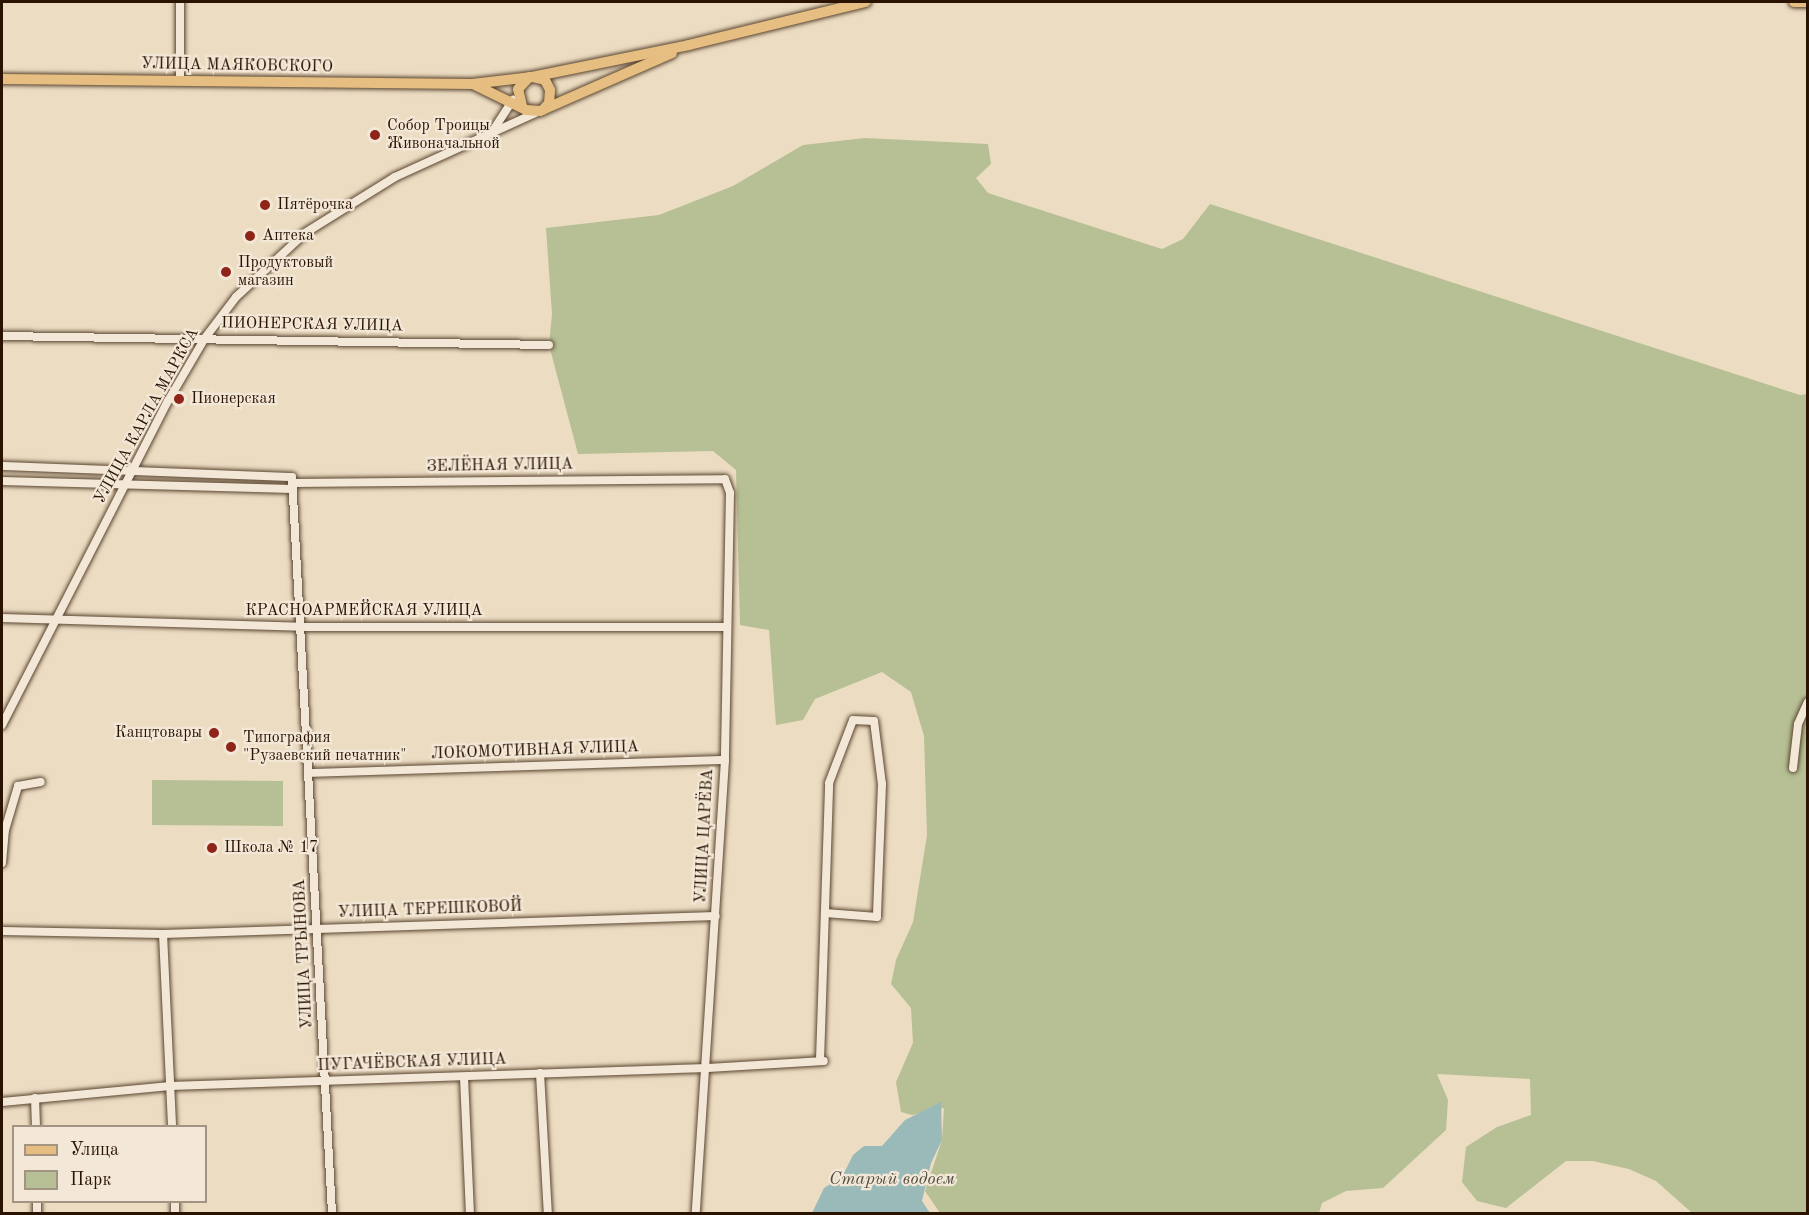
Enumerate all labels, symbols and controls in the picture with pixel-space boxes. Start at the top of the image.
street label: УЛИЦА МАЯКОВСКОГО [141,55,333,77]
place label: Собор Троицы Живоначальной [387,116,500,154]
marker: Собор Троицы Живоначальной [368,128,382,142]
place label: Пятёрочка [277,195,353,215]
marker: Пятёрочка [258,198,272,212]
place label: Аптека [262,226,314,246]
marker: Аптека [243,229,257,243]
place label: Продуктовый магазин [238,253,333,291]
marker: Продуктовый магазин [219,265,233,279]
street label: ПИОНЕРСКАЯ УЛИЦА [221,314,403,336]
street label: УЛИЦА КАРЛА МАРКСА [91,325,203,507]
place label: Пионерская [191,389,276,409]
marker: Пионерская [172,392,186,406]
street label: ЗЕЛЁНАЯ УЛИЦА [427,455,573,477]
street label: КРАСНОАРМЕЙСКАЯ УЛИЦА [245,601,483,621]
place label: Канцтовары [115,723,202,743]
marker: Канцтовары [207,726,221,740]
place label: Типография "Рузаевский печатник" [243,728,407,766]
street label: ЛОКОМОТИВНАЯ УЛИЦА [431,738,639,764]
marker: Типография "Рузаевский печатник" [224,740,238,754]
street label: УЛИЦА ЦАРЁВА [692,768,718,904]
place label: Школа № 17 [224,838,318,858]
marker: Школа № 17 [205,841,219,855]
street label: УЛИЦА ТРЫНОВА [290,879,318,1029]
street label: УЛИЦА ТЕРЕШКОВОЙ [337,897,523,923]
street label: ПУГАЧЁВСКАЯ УЛИЦА [317,1050,507,1076]
legend [12,1125,207,1203]
text: Улица [70,1141,119,1159]
water label: Старый водоем [829,1168,955,1190]
text: Парк [70,1171,111,1189]

